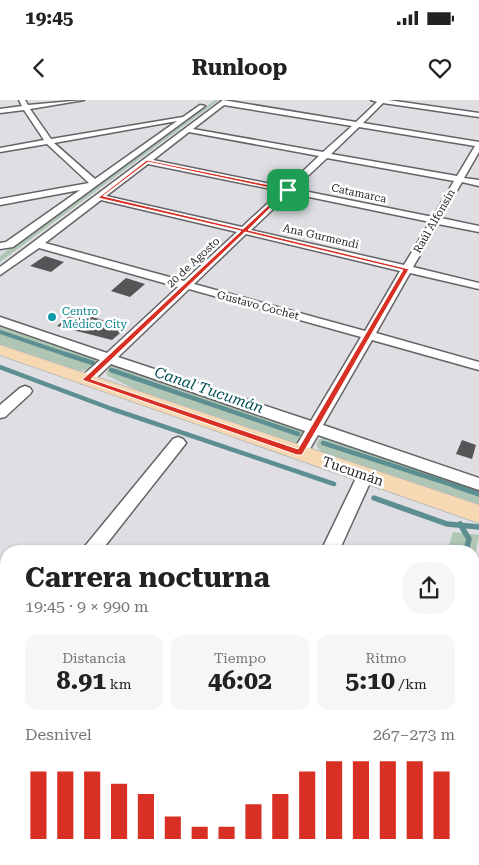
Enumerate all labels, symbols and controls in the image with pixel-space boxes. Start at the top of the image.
text: 19:45 [25,6,74,29]
icon: back [25,54,53,82]
icon: heart [426,54,454,82]
text: Runloop [192,55,287,80]
pin [267,169,309,211]
icon: arrive [274,176,302,204]
street label: Catamarca [330,181,388,206]
street label: Raúl Alfonsín [411,187,458,256]
street label: Ana Gurmendi [282,221,361,252]
street label: 20 de Agosto [164,234,223,290]
street label: Gustavo Cochet [215,288,300,323]
place label: Centro Médico City [62,305,127,331]
marker: Centro Médico City [46,311,58,323]
water label: Canal Tucumán [152,363,266,417]
street label: Tucumán [320,453,386,489]
text: Carrera nocturna [25,561,270,594]
button: share [403,562,455,614]
text: 19:45 · 9 × 990 m [25,597,149,616]
text: Distancia [62,650,126,666]
text: Tiempo [214,650,266,666]
text: Ritmo [366,650,406,666]
text: 8.91 [56,666,106,695]
text: 46:02 [208,666,272,695]
text: 5:10 [345,666,395,695]
text: km [106,676,132,692]
text: /km [395,676,427,692]
text: Desnivel [25,725,92,744]
text: 267–273 m [373,725,455,744]

